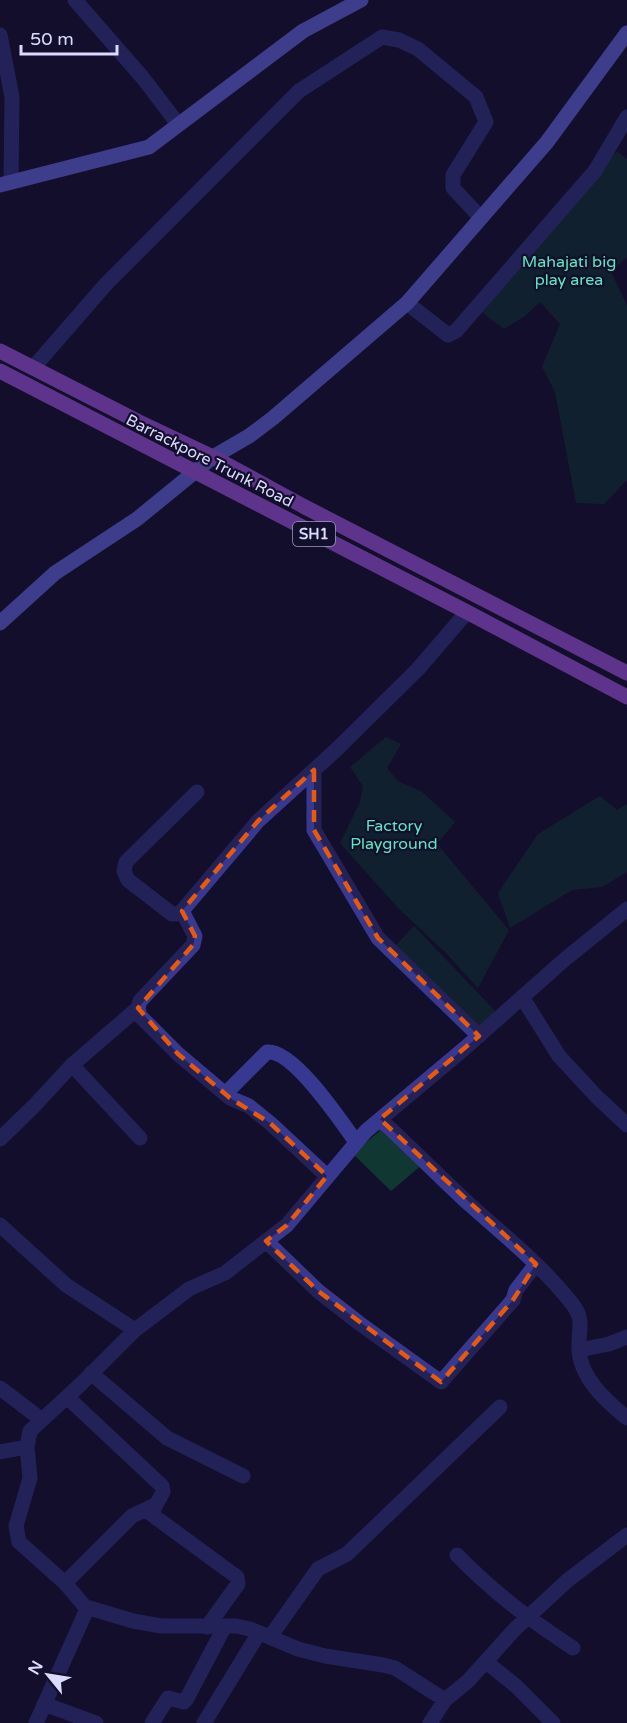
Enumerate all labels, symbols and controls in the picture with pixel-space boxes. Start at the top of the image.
scale bar [21,18,117,56]
text: 50 m [30,28,74,50]
park label: Mahajati big play area [522,252,616,290]
street label: Barrackpore Trunk Road [123,410,297,512]
road number: SH1 [293,522,335,546]
park label: Factory Playground [350,816,438,854]
north arrow [18,1645,78,1705]
text: N [24,1657,48,1679]

